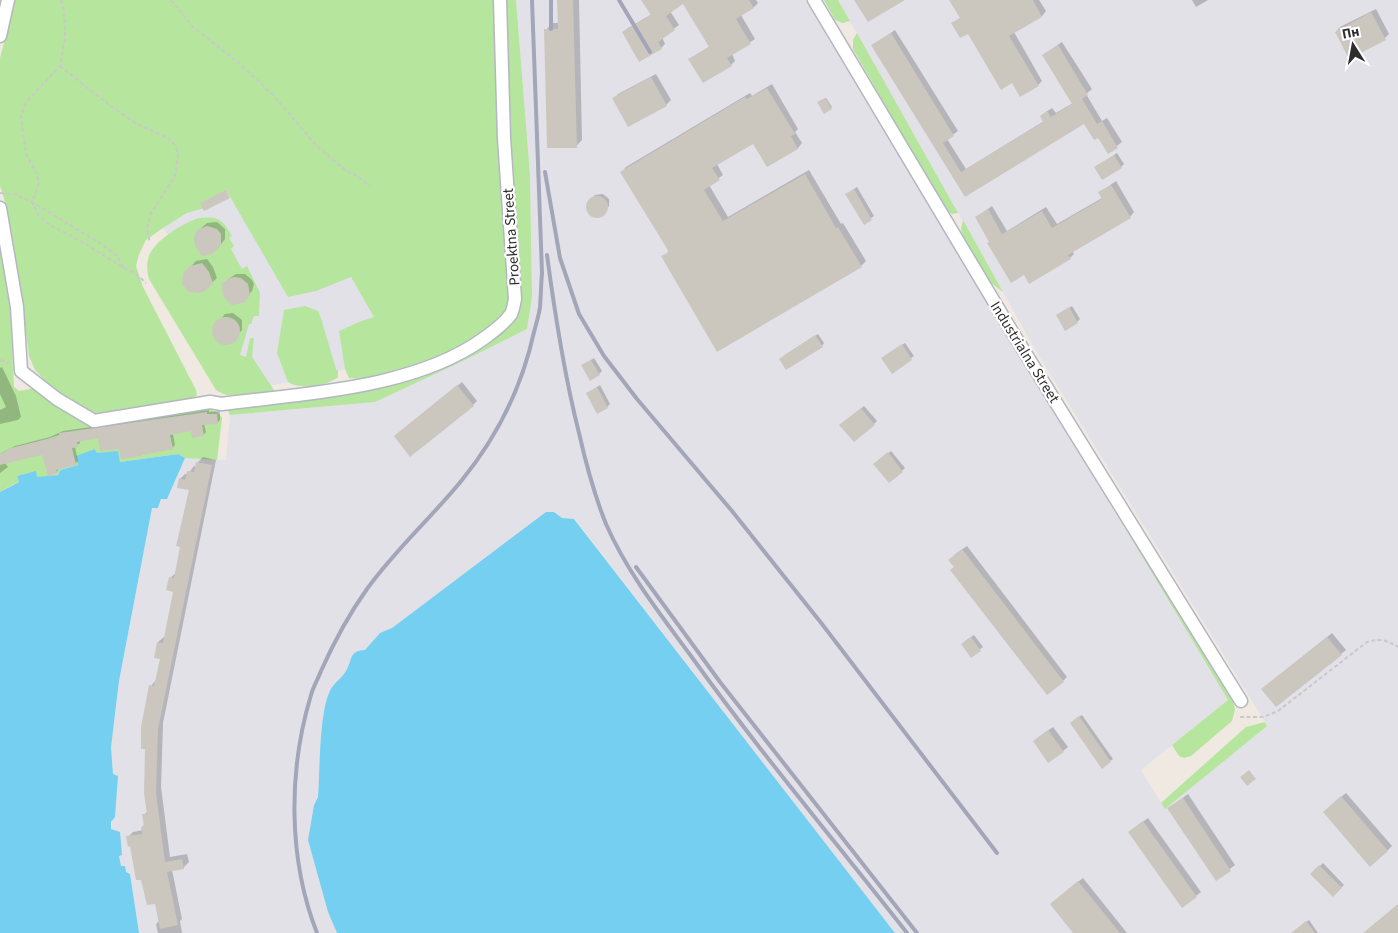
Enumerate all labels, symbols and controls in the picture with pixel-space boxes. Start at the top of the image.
north arrow [1328,20,1378,70]
text: Пн [1340,22,1361,45]
street label: Proektna Street [498,188,525,286]
street label: Industrialna Street [985,297,1064,407]

